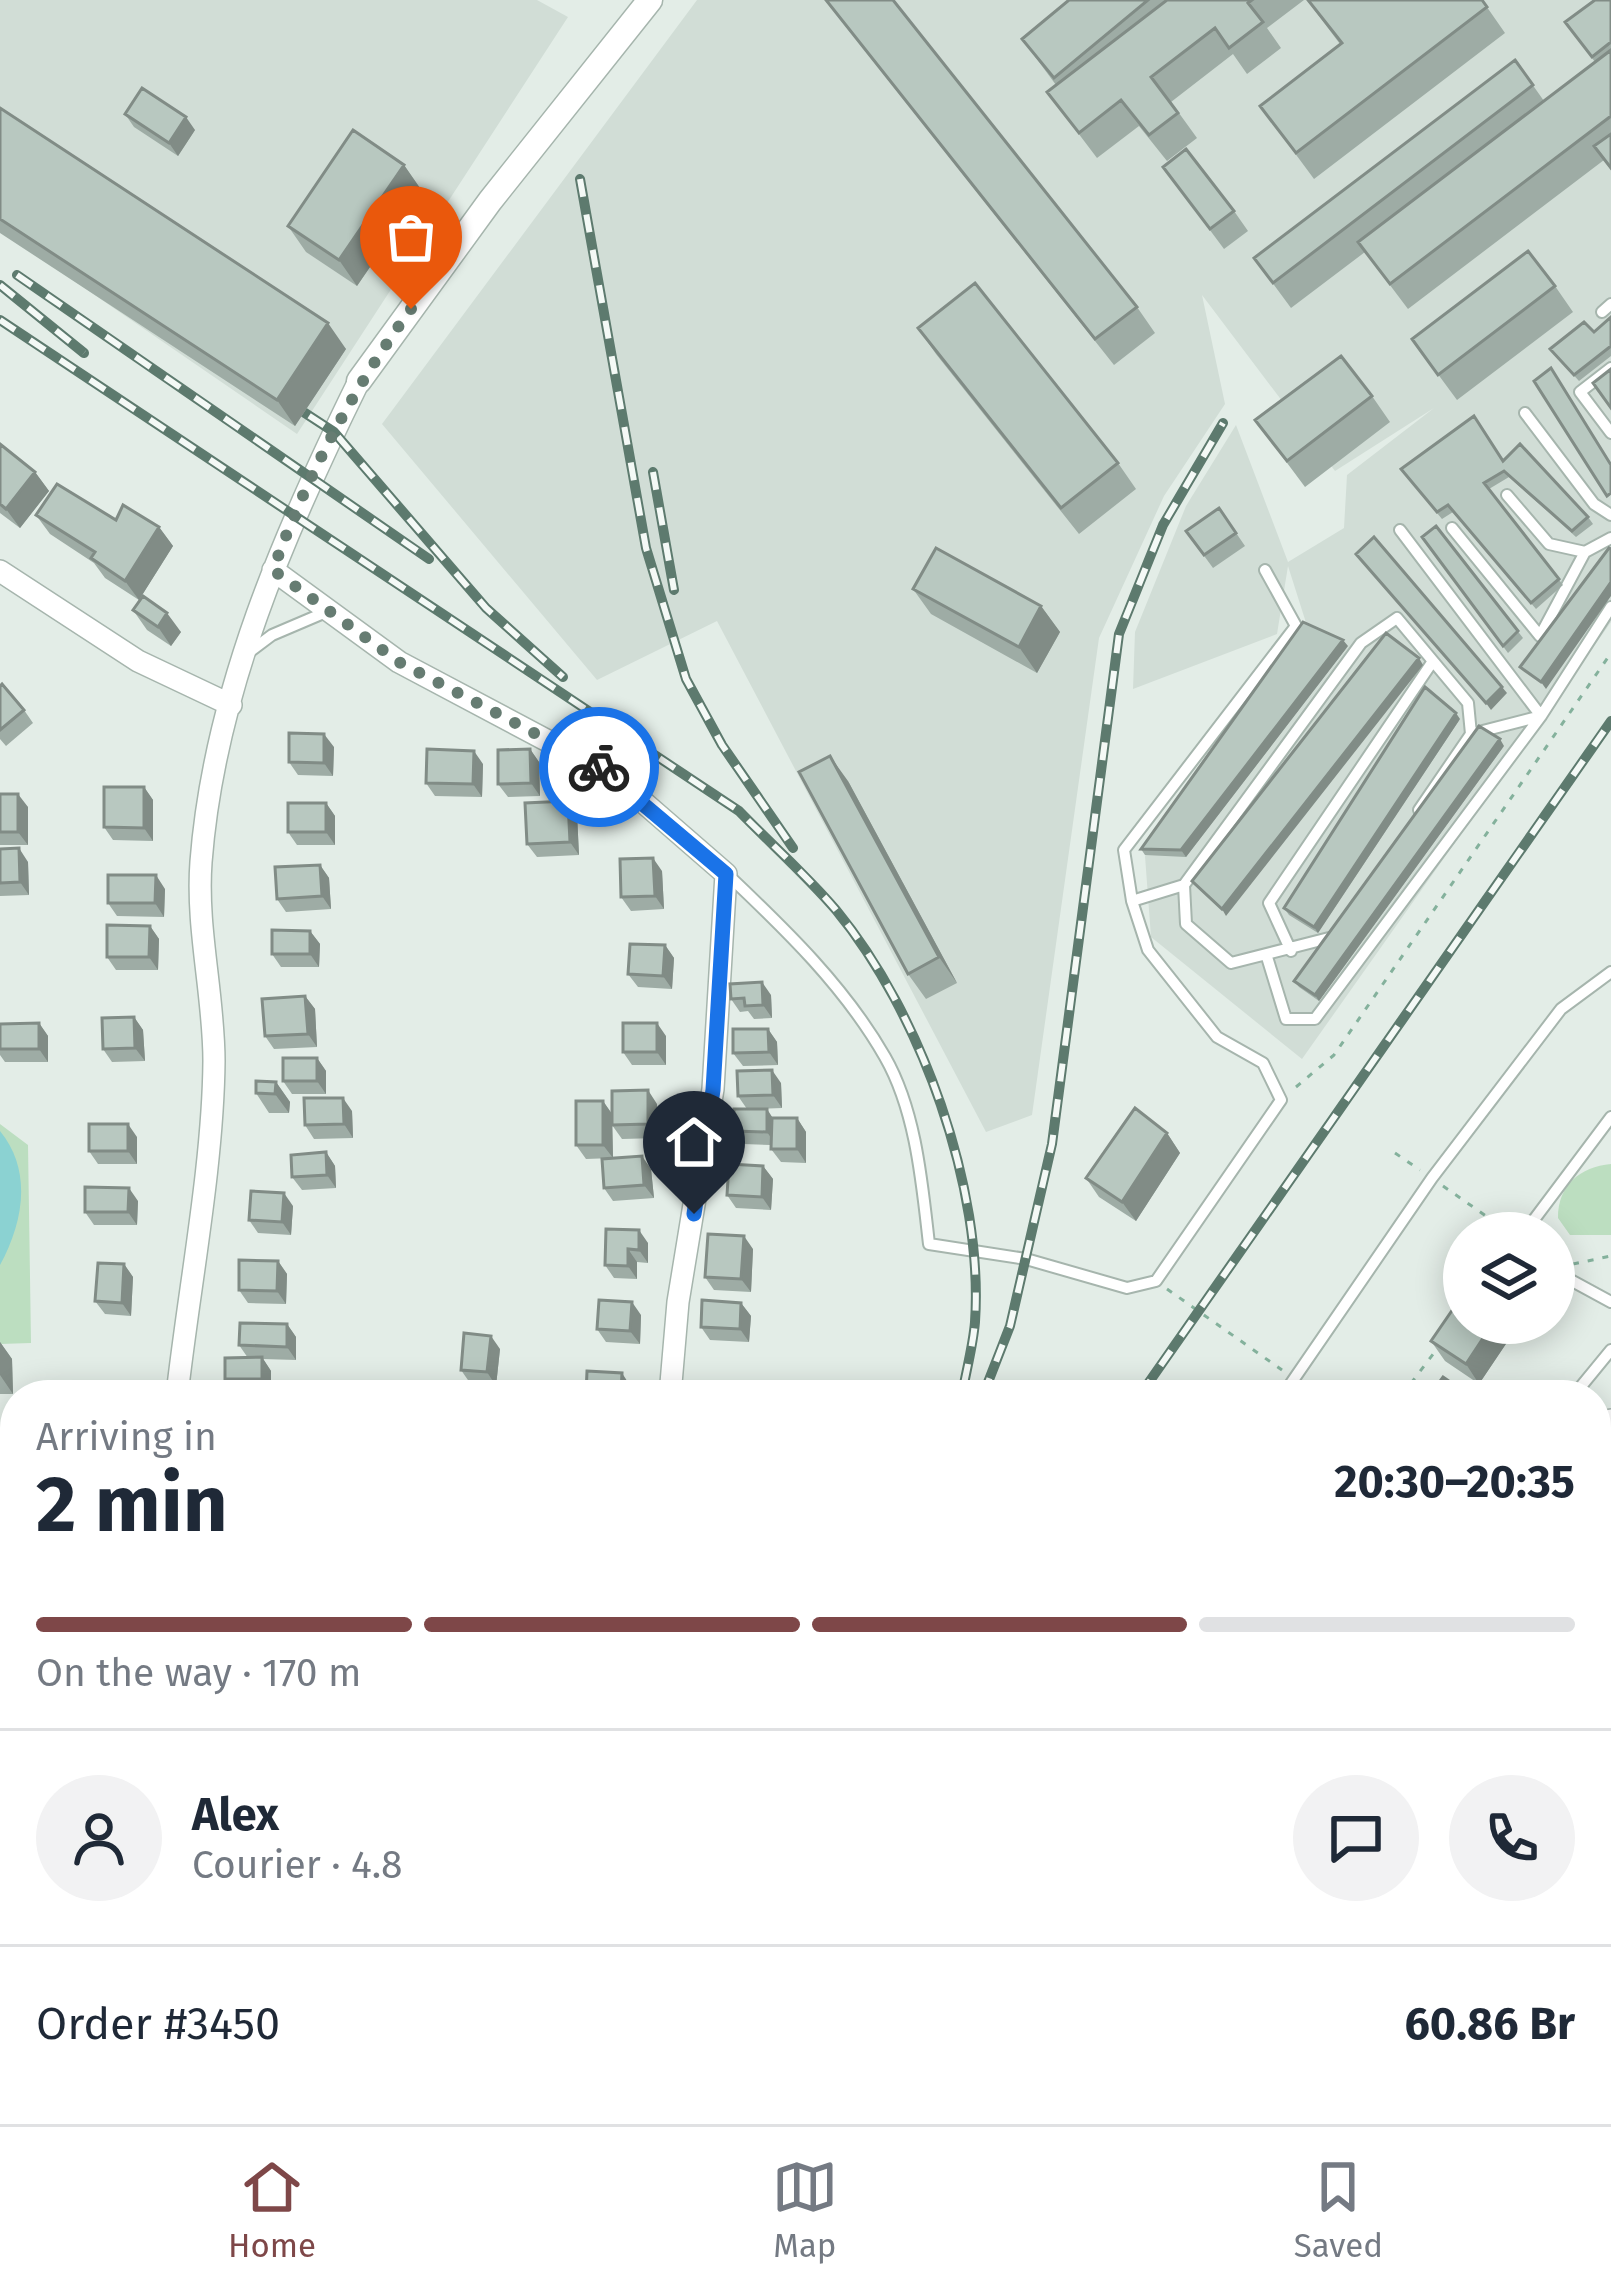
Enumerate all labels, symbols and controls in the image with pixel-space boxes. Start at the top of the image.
pin [360,186,462,309]
icon: bag [378,204,444,270]
courier [539,707,659,827]
icon: bike [566,734,632,800]
pin [643,1091,745,1214]
icon: home [661,1109,727,1175]
map controls [1443,1212,1575,1344]
button: layers [1443,1212,1575,1344]
text: Arriving in [36,1414,217,1460]
text: 20:30–20:35 [1334,1455,1575,1509]
text: 2 min [36,1458,228,1552]
text: On the way · 170 m [36,1650,361,1696]
button: person [36,1775,162,1901]
button: chat [1293,1775,1419,1901]
button: phone [1449,1775,1575,1901]
text: Alex [192,1788,279,1842]
text: Courier · 4.8 [192,1842,403,1888]
text: Order #3450 [36,1997,280,2051]
text: 60.86 Br [1404,1997,1575,2051]
tab: Home [228,2154,316,2266]
tab: Map [772,2154,838,2266]
tab: Saved [1294,2154,1383,2266]

